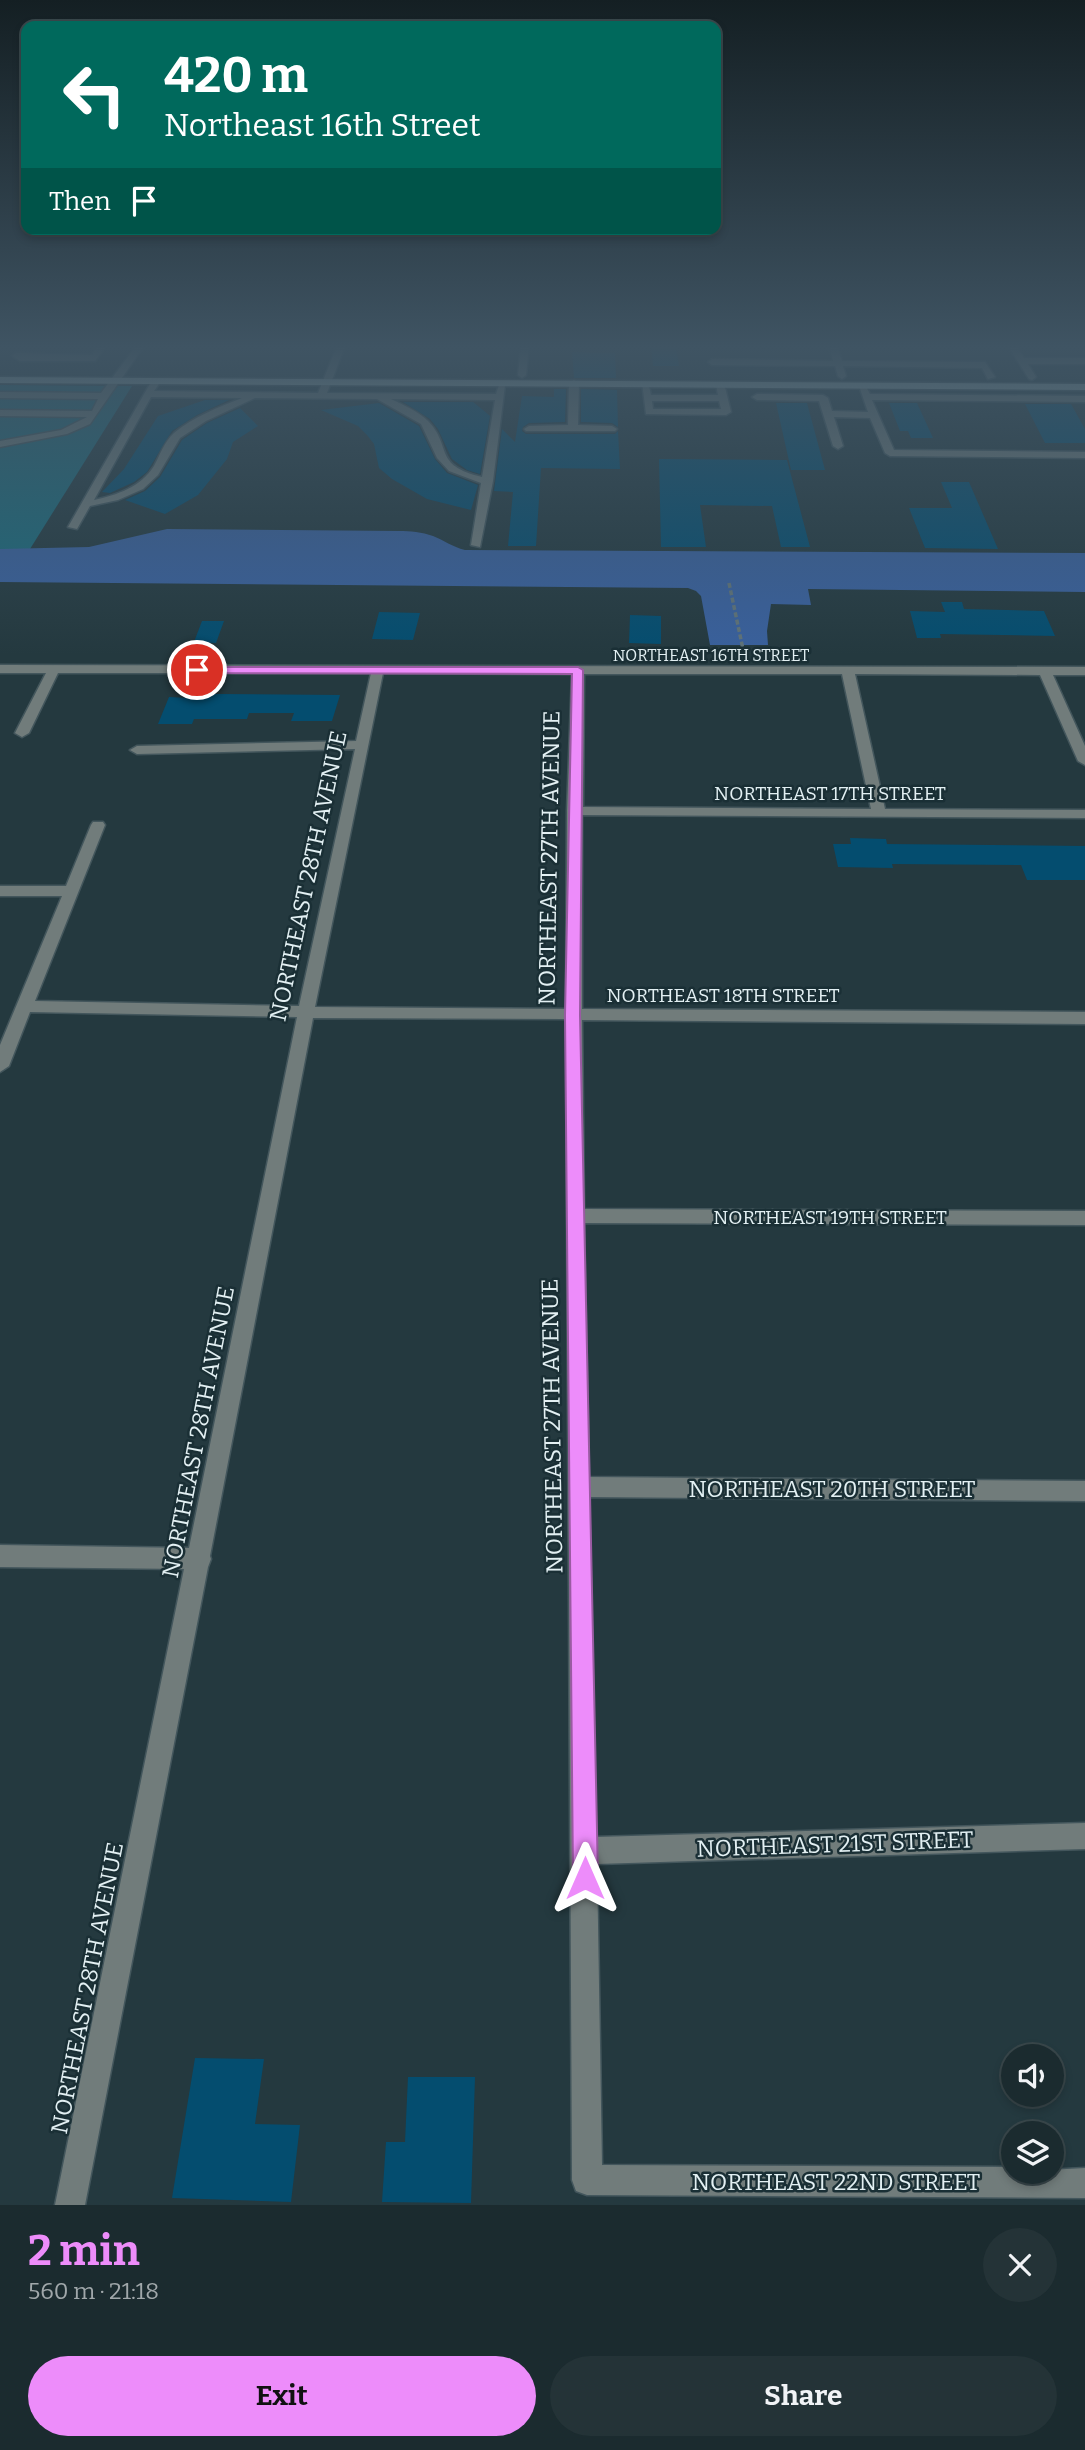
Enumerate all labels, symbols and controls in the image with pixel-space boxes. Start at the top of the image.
text: 420 m [164,46,308,105]
icon: left [49,49,140,140]
text: Northeast 16th Street [164,106,481,144]
icon: arrive [125,182,163,220]
text: Then [49,186,111,217]
pin [167,640,227,700]
street label: NORTHEAST 16TH STREET [613,646,809,665]
icon: arrive [178,651,216,689]
street label: NORTHEAST 27TH AVENUE [532,710,566,1006]
street label: NORTHEAST 28TH AVENUE [264,728,352,1024]
street label: NORTHEAST 17TH STREET [714,782,946,805]
street label: NORTHEAST 18TH STREET [606,984,840,1007]
street label: NORTHEAST 19TH STREET [713,1206,947,1229]
street label: NORTHEAST 27TH AVENUE [535,1278,569,1574]
street label: NORTHEAST 28TH AVENUE [156,1284,240,1580]
street label: NORTHEAST 20TH STREET [688,1475,976,1503]
street label: NORTHEAST 21ST STREET [696,1825,974,1863]
street label: NORTHEAST 28TH AVENUE [45,1840,129,2136]
position arrow [548,1841,622,1915]
map controls [1001,2044,1064,2184]
button: sound [1001,2044,1064,2107]
button: layers [1001,2121,1064,2184]
street label: NORTHEAST 22ND STREET [692,2168,980,2196]
text: 2 min [28,2226,140,2276]
button: close [983,2228,1057,2302]
text: 560 m · 21:18 [28,2277,159,2305]
button: Exit [28,2356,536,2436]
button: Share [550,2356,1057,2436]

